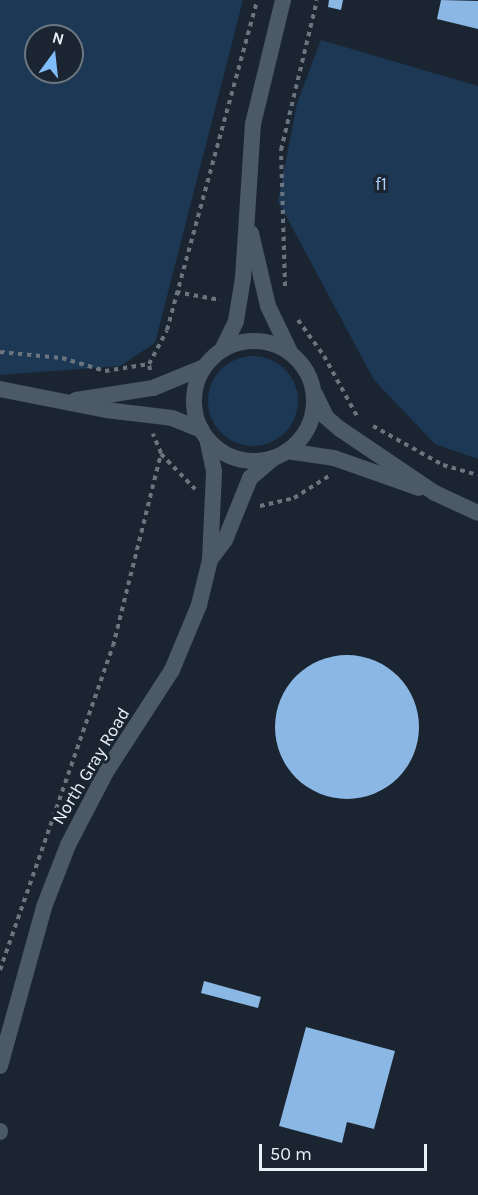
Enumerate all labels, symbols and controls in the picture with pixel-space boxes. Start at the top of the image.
north arrow [24,24,84,84]
text: N [50,27,66,49]
park label: f1 [375,173,387,195]
street label: North Gray Road [48,704,134,828]
scale bar [262,1132,430,1170]
text: 50 m [270,1143,312,1165]

